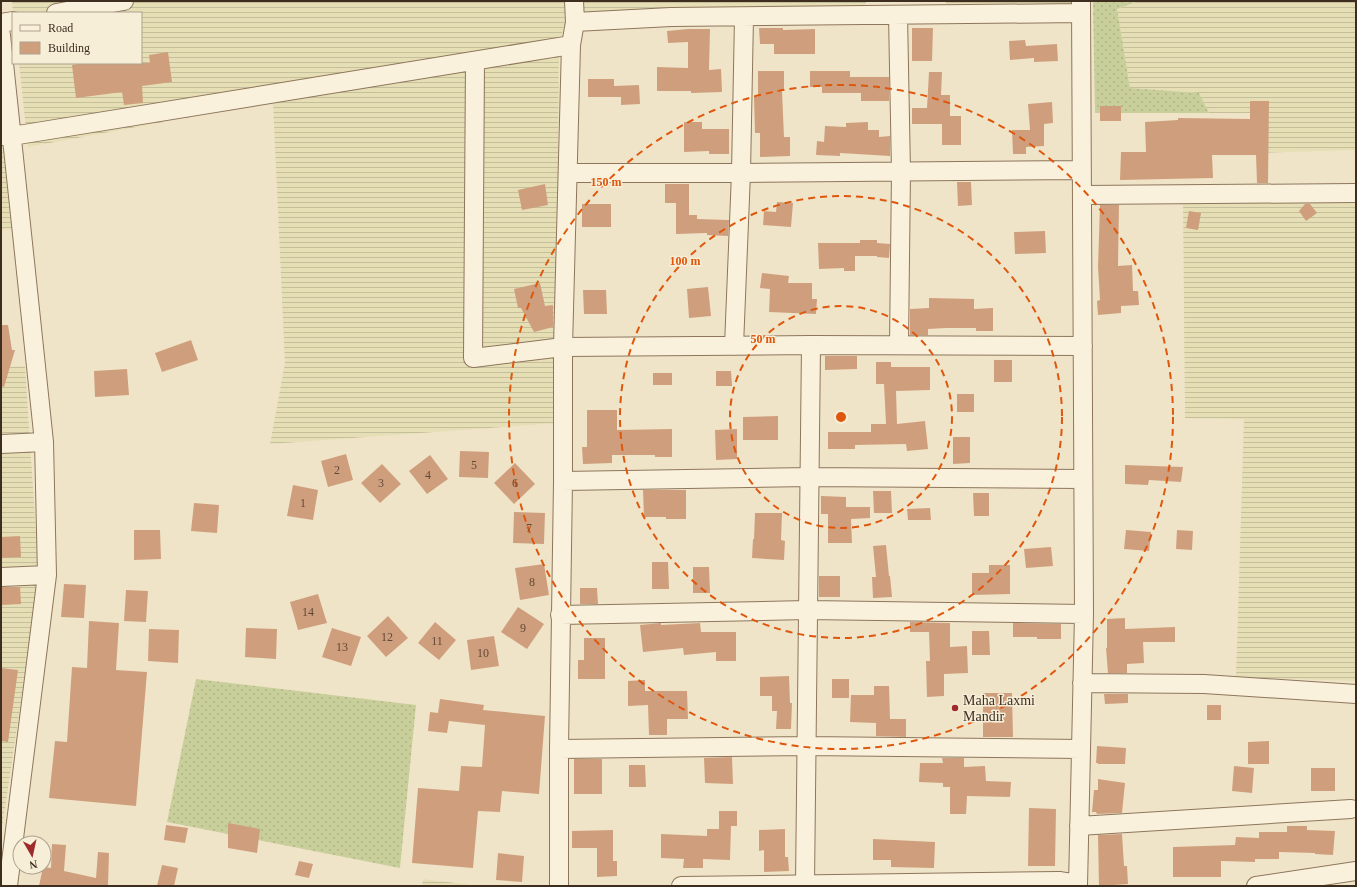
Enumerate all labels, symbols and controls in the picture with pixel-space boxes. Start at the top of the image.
legend [12,12,142,64]
text: Road [48,21,73,35]
text: Building [48,41,90,55]
text: 150 m [591,175,622,189]
text: 100 m [670,254,701,268]
text: 50 m [751,332,776,346]
centre of rings [834,410,848,424]
house number: 5 [471,458,477,472]
house number: 2 [334,463,340,477]
house number: 4 [425,468,431,482]
house number: 3 [378,476,384,490]
house number: 6 [512,476,518,490]
house number: 1 [300,496,306,510]
house number: 7 [526,521,532,535]
house number: 8 [529,575,535,589]
house number: 14 [302,605,314,619]
house number: 9 [520,621,526,635]
house number: 12 [381,630,393,644]
house number: 11 [431,634,443,648]
house number: 13 [336,640,348,654]
house number: 10 [477,646,489,660]
place label: Maha Laxmi Mandir [963,693,1035,724]
marker: Maha Laxmi Mandir [950,703,960,713]
north arrow [12,835,52,875]
text: N [29,858,38,871]

